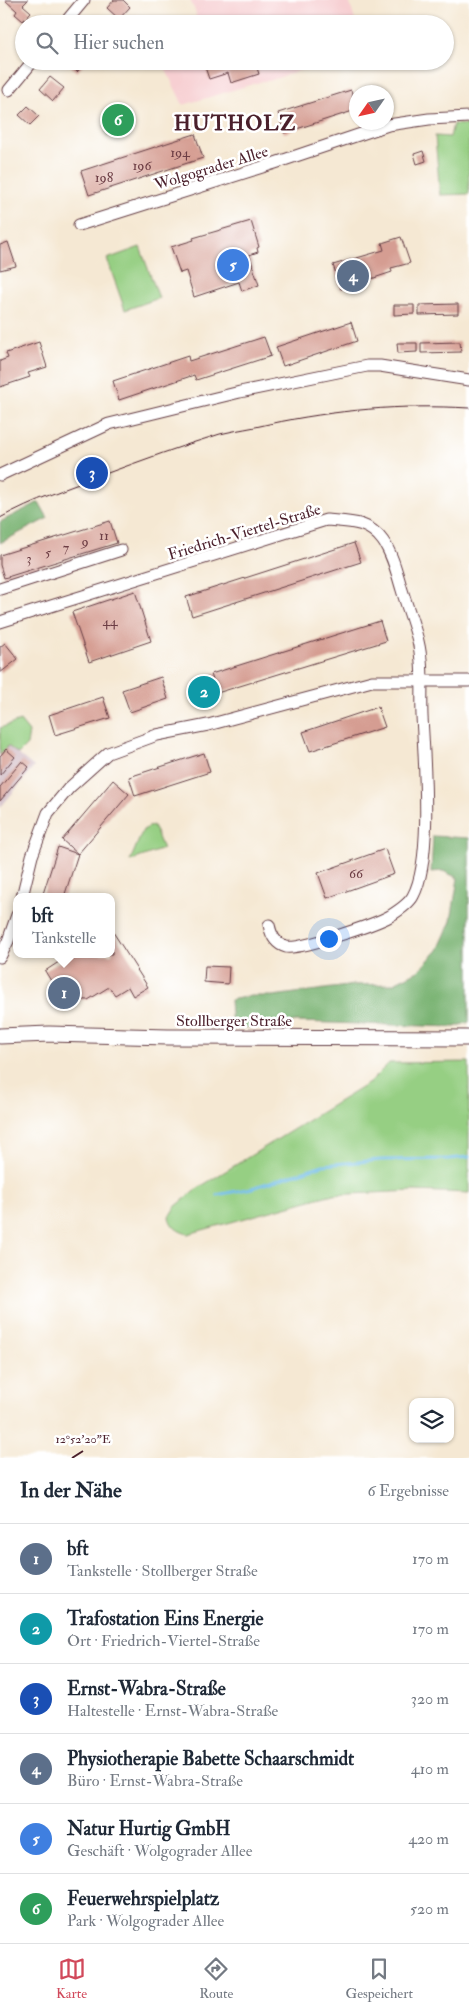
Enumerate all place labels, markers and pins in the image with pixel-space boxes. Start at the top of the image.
pin: 6 [102,101,134,139]
pin: 5 [217,246,249,284]
pin: 4 [337,257,369,295]
pin: 3 [76,454,108,492]
pin: 2 [188,673,220,711]
pin: 1 [48,974,80,1012]

